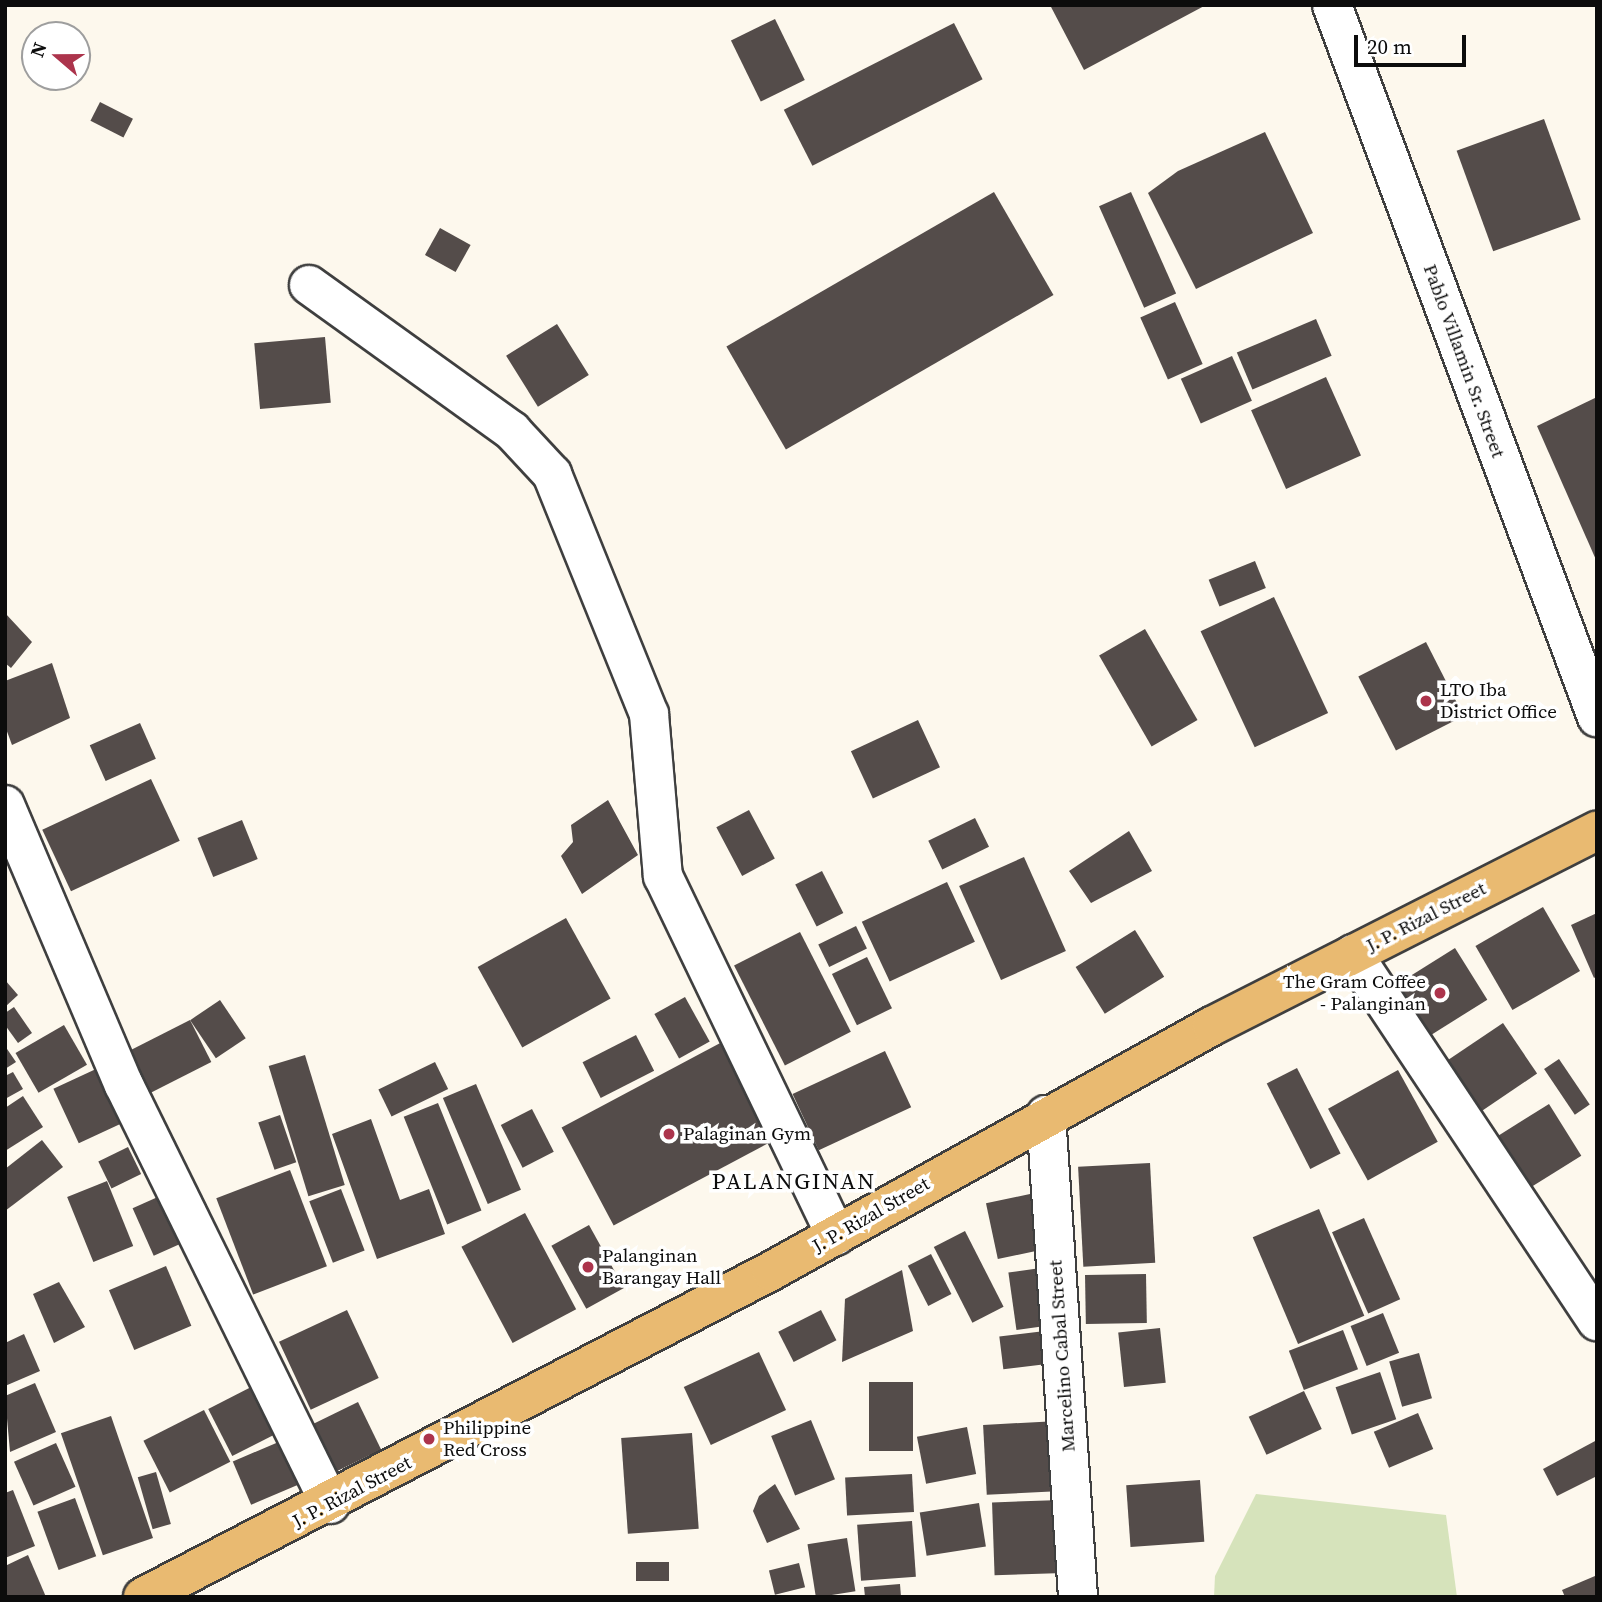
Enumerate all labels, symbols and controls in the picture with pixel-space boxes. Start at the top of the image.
north arrow [21,21,91,91]
scale bar [1357,21,1469,65]
text: 20 m [1367,32,1412,61]
text: N [24,39,53,60]
street label: Pablo Villamin Sr. Street [1418,261,1510,461]
place label: LTO Iba District Office [1440,679,1557,723]
marker: LTO Iba District Office [1418,693,1434,709]
street label: J. P. Rizal Street [1362,877,1490,957]
place label: The Gram Coffee - Palanginan [1283,971,1426,1015]
marker: The Gram Coffee - Palanginan [1432,985,1448,1001]
place label: Palaginan Gym [683,1123,811,1145]
marker: Palaginan Gym [661,1126,677,1142]
district label: PALANGINAN [713,1167,875,1195]
street label: J. P. Rizal Street [808,1172,934,1258]
place label: Palanginan Barangay Hall [602,1245,721,1289]
marker: Palanginan Barangay Hall [580,1259,596,1275]
street label: Marcelino Cabal Street [1044,1259,1080,1453]
place label: Philippine Red Cross [443,1417,531,1461]
marker: Philippine Red Cross [421,1431,437,1447]
street label: J. P. Rizal Street [289,1451,415,1533]

